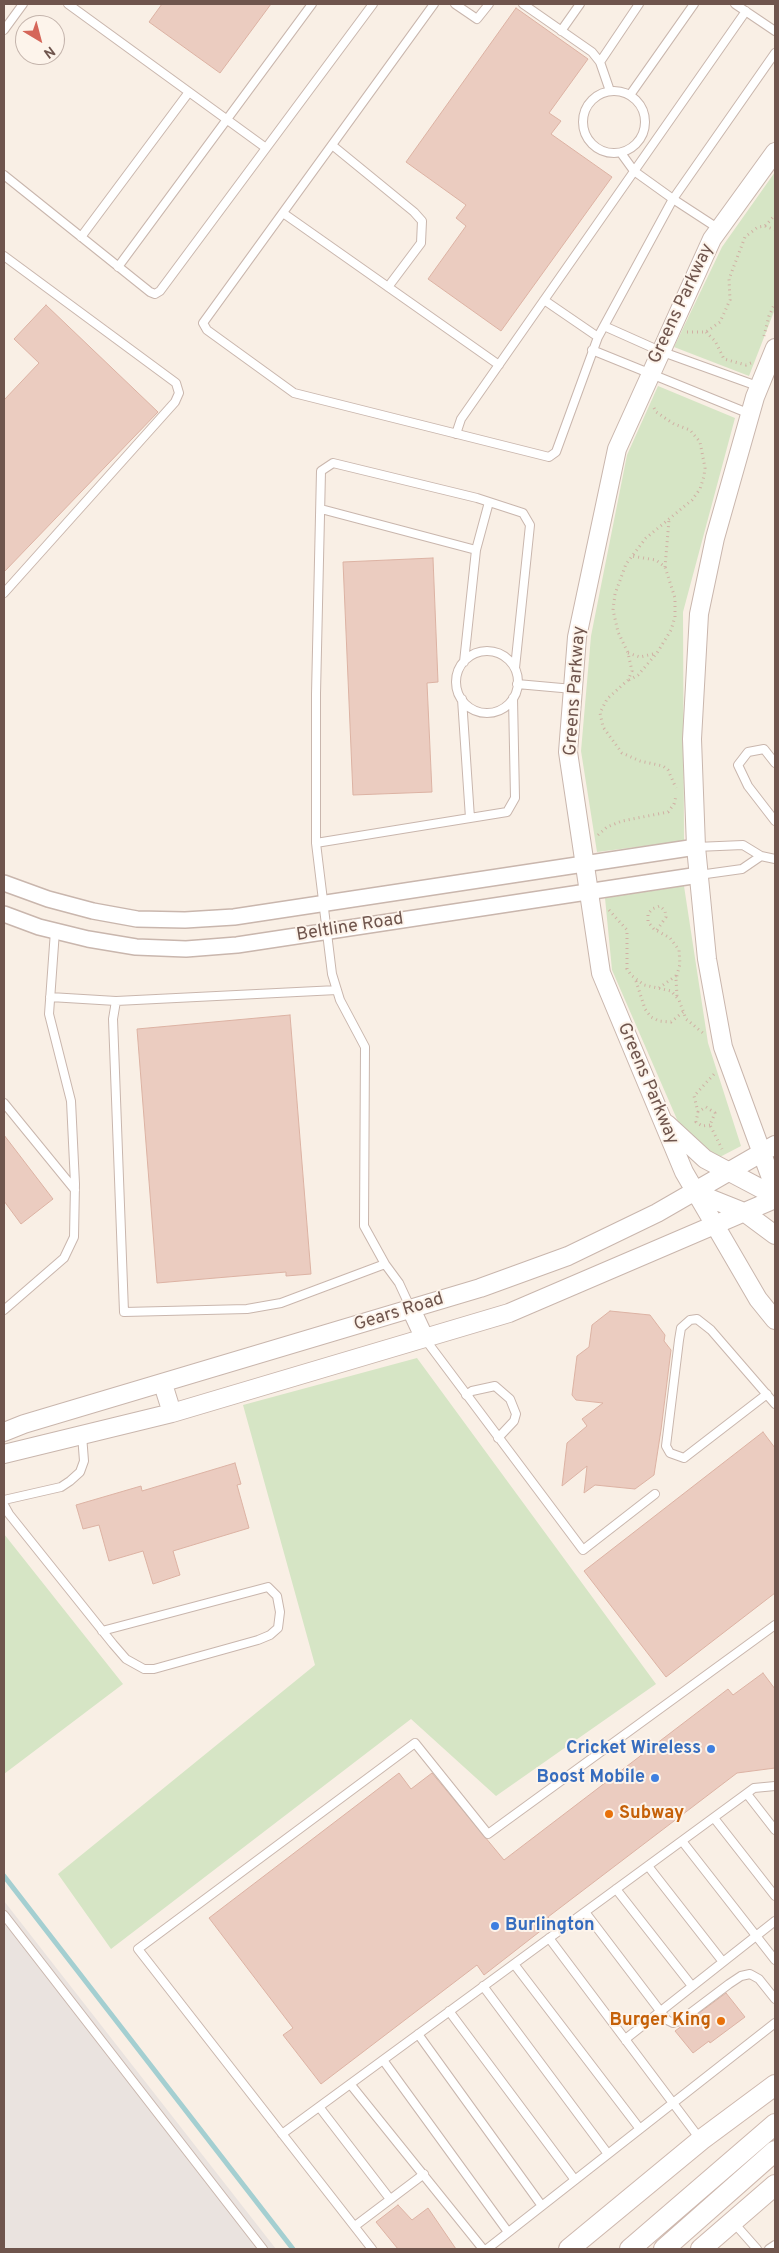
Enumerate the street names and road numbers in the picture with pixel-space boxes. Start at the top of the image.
street label: Greens Parkway [645,240,719,368]
street label: Greens Parkway [561,625,591,757]
street label: Beltline Road [295,909,405,947]
street label: Greens Parkway [612,1020,682,1148]
street label: Gears Road [351,1289,447,1337]

